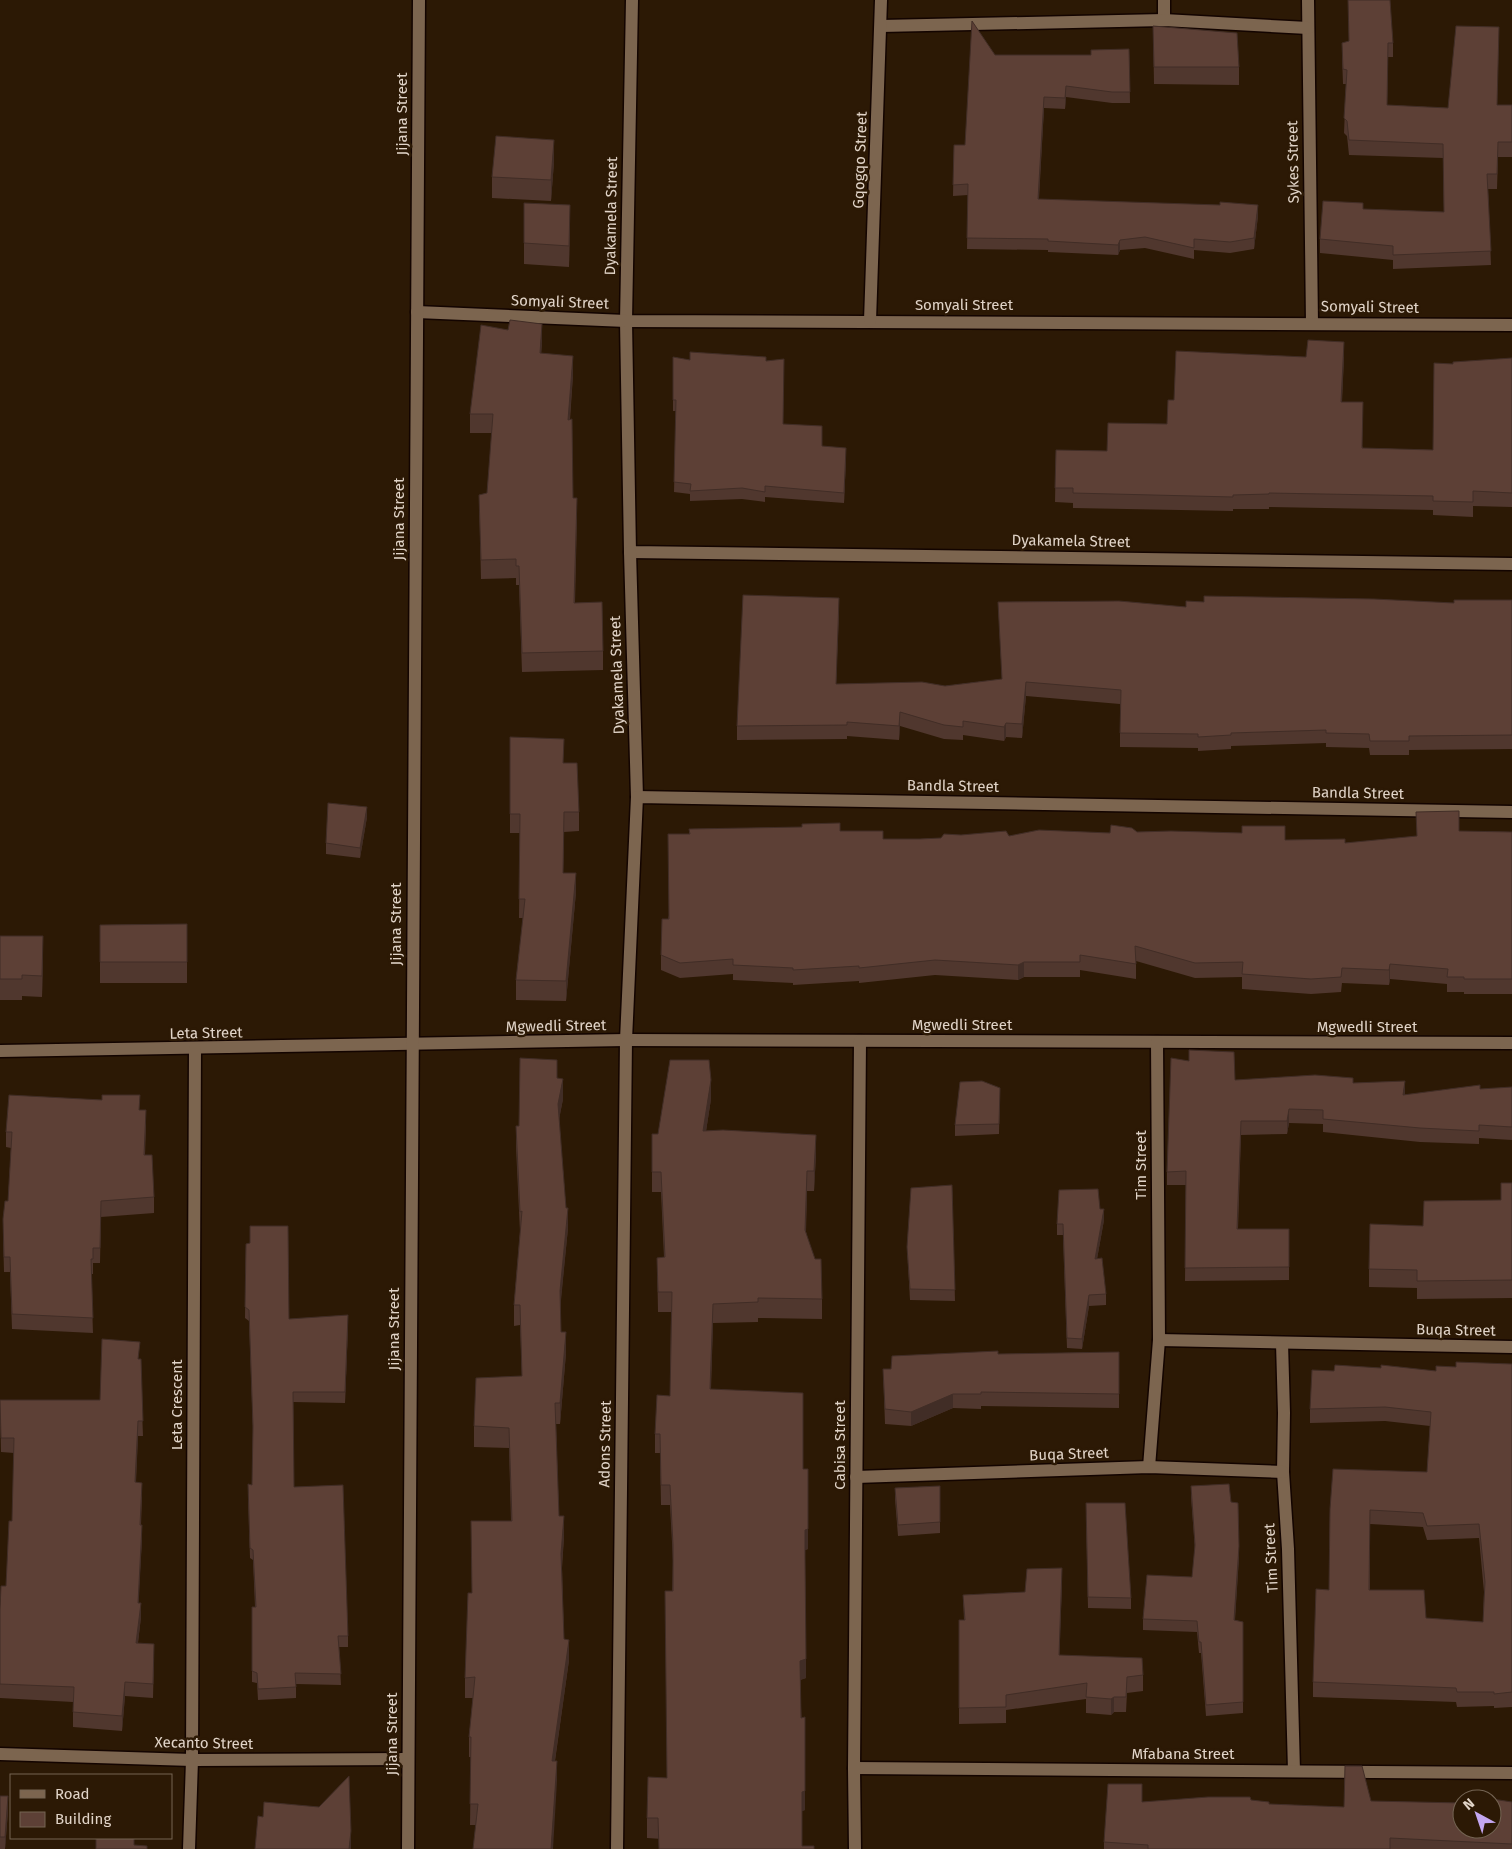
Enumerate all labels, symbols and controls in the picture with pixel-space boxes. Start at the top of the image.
street label: Jijana Street [393,72,411,155]
street label: Gqogqo Street [849,111,871,209]
street label: Sykes Street [1283,120,1303,204]
street label: Dyakamela Street [601,156,621,276]
street label: Somyali Street [511,291,610,313]
street label: Somyali Street [915,296,1014,314]
street label: Somyali Street [1321,297,1420,317]
street label: Jijana Street [390,477,408,560]
street label: Dyakamela Street [1011,531,1131,551]
street label: Dyakamela Street [606,615,628,735]
street label: Bandla Street [907,776,1000,796]
street label: Bandla Street [1312,783,1405,803]
street label: Jijana Street [387,882,405,965]
street label: Mgwedli Street [506,1016,607,1036]
street label: Mgwedli Street [912,1016,1013,1034]
street label: Mgwedli Street [1317,1018,1418,1036]
street label: Leta Street [169,1023,243,1043]
street label: Tim Street [1132,1130,1150,1200]
street label: Jijana Street [385,1287,403,1370]
street label: Buqa Street [1416,1320,1497,1340]
street label: Leta Crescent [168,1359,186,1450]
street label: Adons Street [595,1400,615,1488]
street label: Cabisa Street [831,1400,849,1490]
street label: Buqa Street [1029,1444,1110,1464]
street label: Tim Street [1260,1522,1282,1593]
street label: Jijana Street [383,1692,401,1775]
street label: Xecanto Street [155,1733,254,1753]
street label: Mfabana Street [1131,1745,1235,1763]
legend [10,1774,172,1839]
text: Road [55,1785,90,1803]
north arrow [1452,1789,1502,1839]
text: N [1460,1795,1478,1814]
text: Building [55,1810,111,1828]

